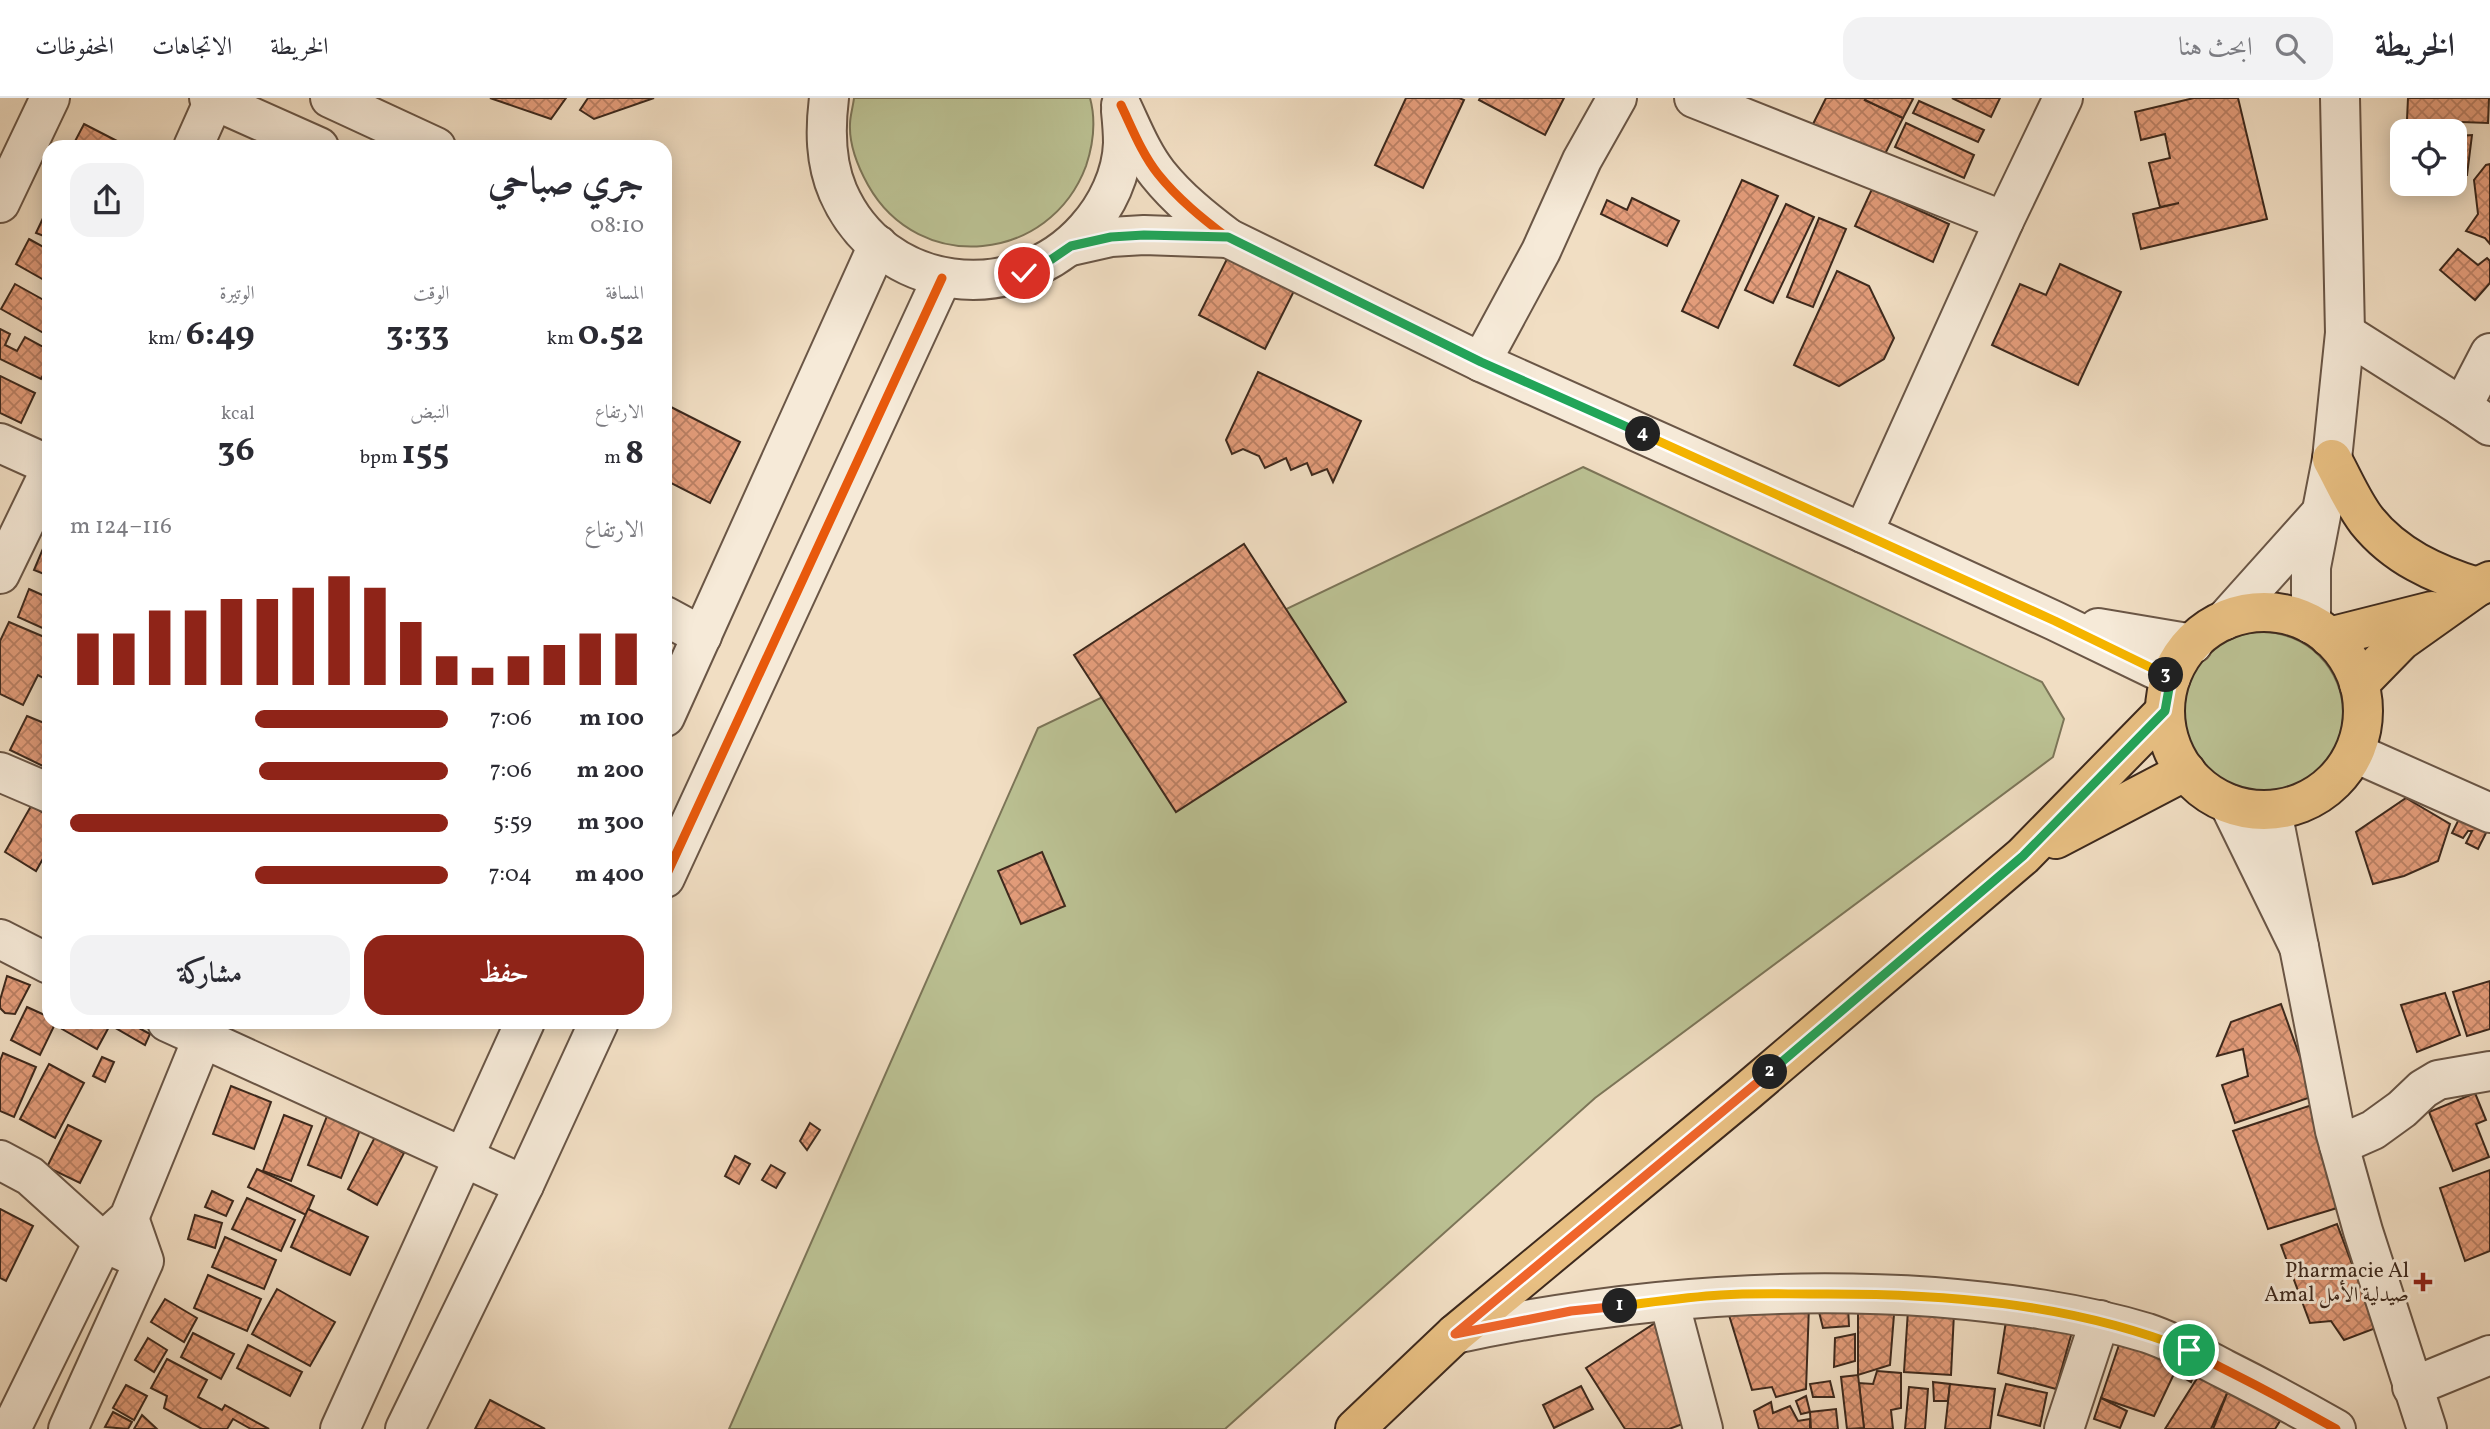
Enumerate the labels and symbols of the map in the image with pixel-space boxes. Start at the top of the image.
pin [994,243,1054,303]
pin: 4 [1626,416,1660,452]
pin: 3 [2148,658,2184,692]
pin: 2 [1752,1054,1788,1090]
place label: Pharmacie Al Amal صيدلية الأمل [2264,1257,2409,1310]
marker: Pharmacie Al Amal صيدلية الأمل [2415,1274,2431,1290]
pin: 1 [1602,1288,1638,1324]
pin [2159,1320,2219,1380]

